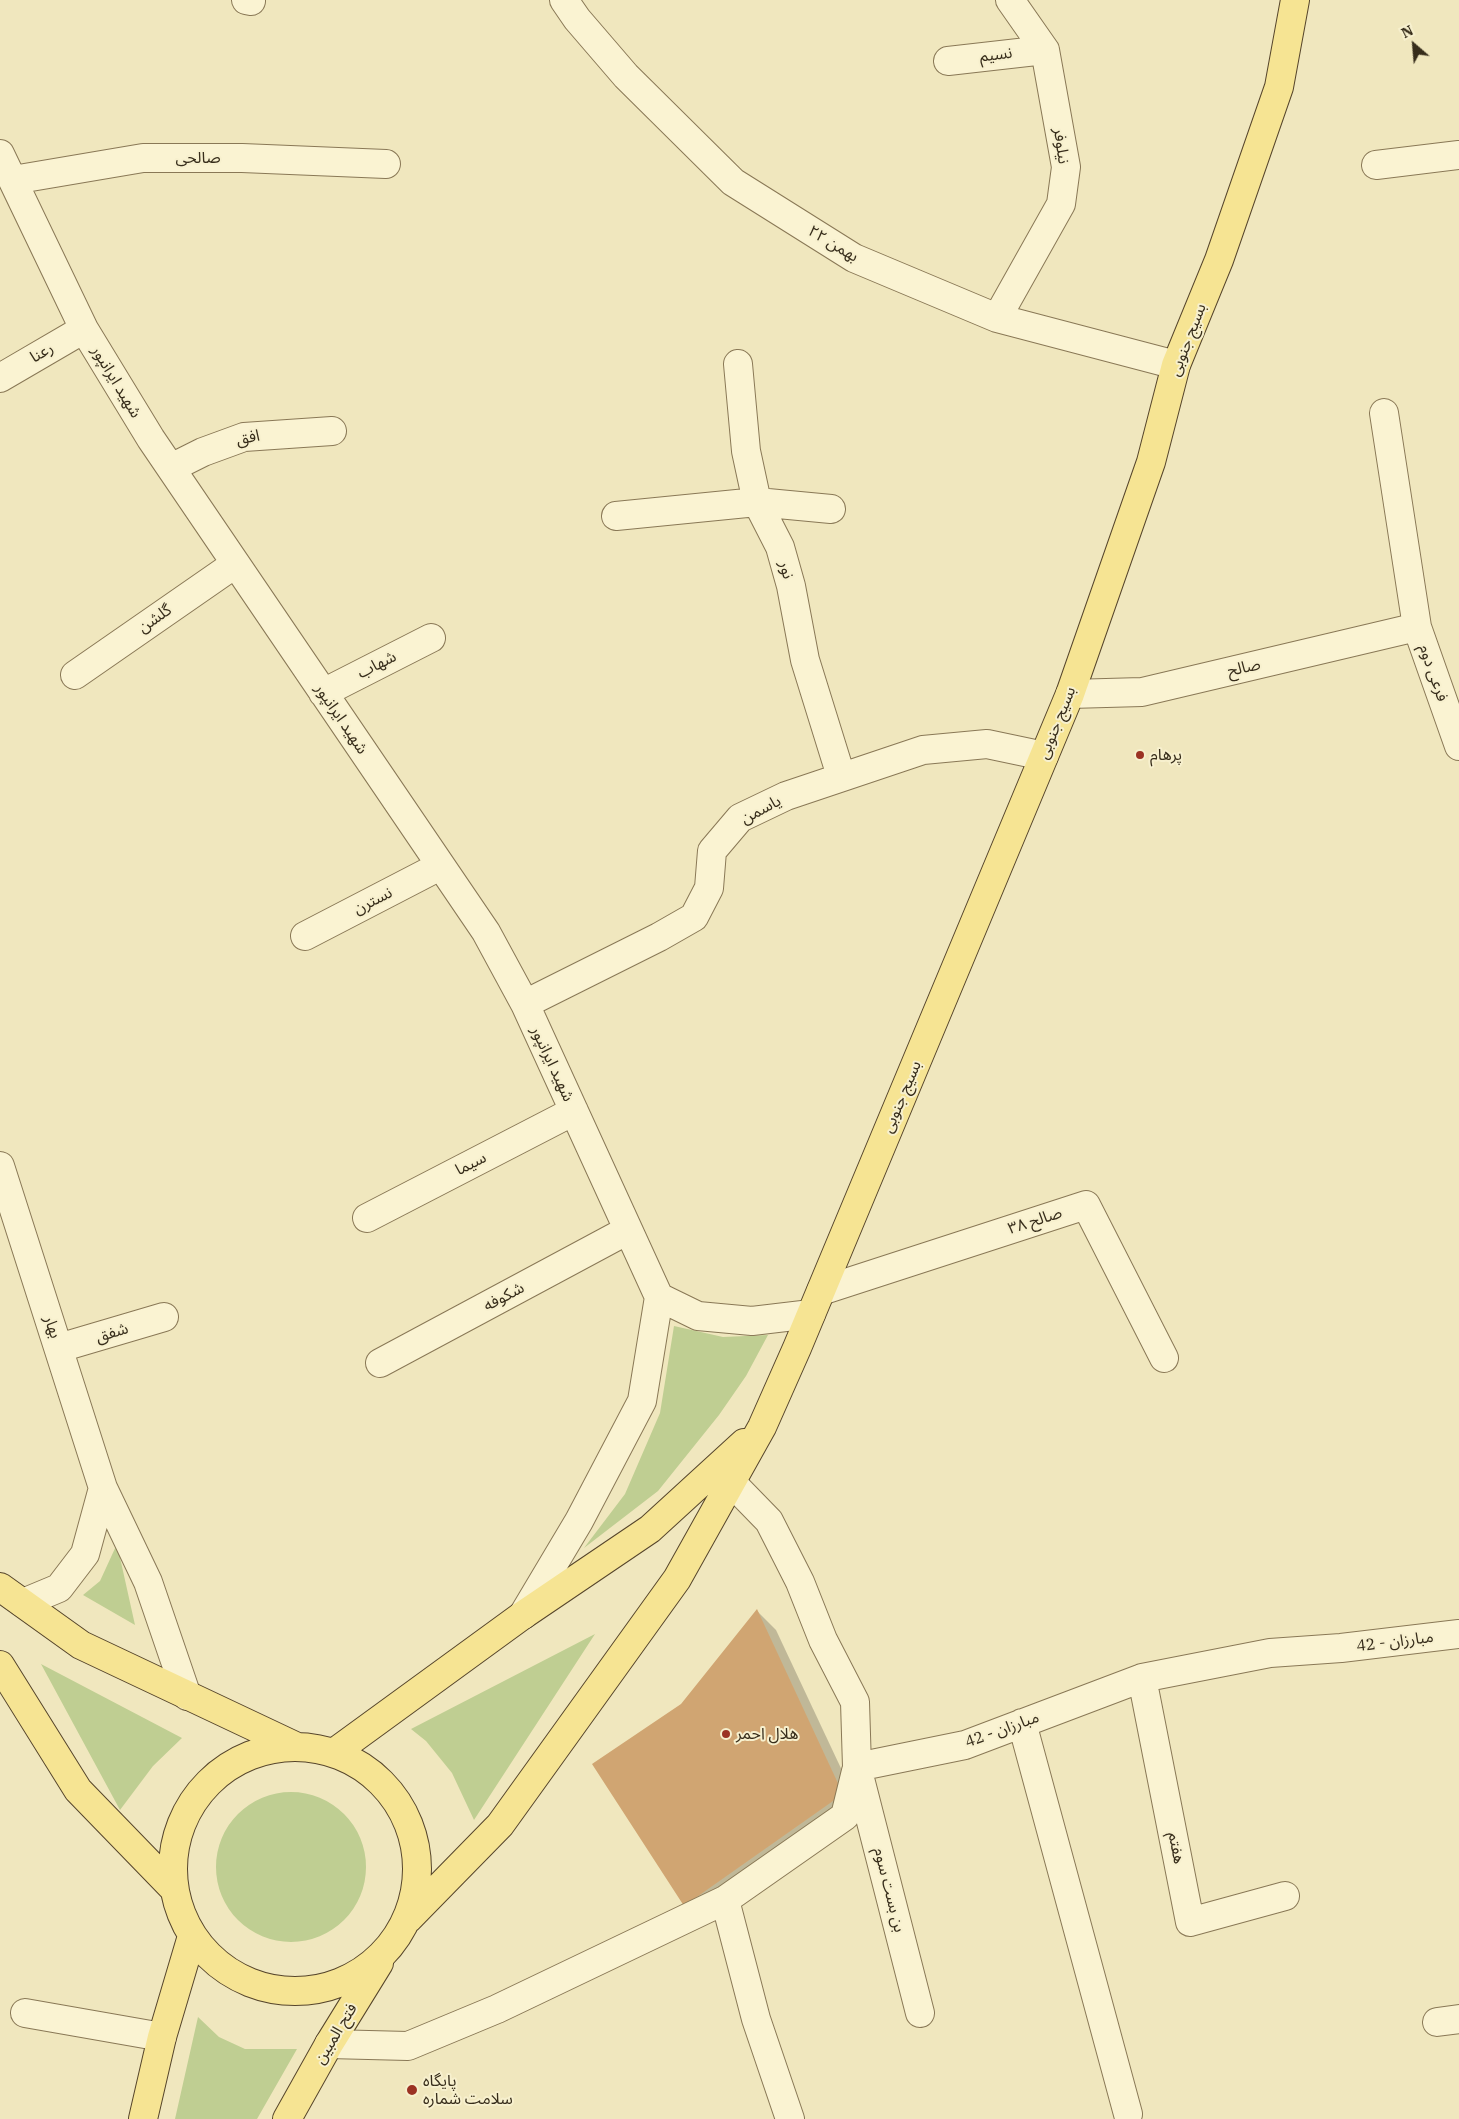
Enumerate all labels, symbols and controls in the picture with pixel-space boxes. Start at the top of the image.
north arrow [1389,20,1439,70]
text: N [1398,21,1416,42]
street label: نسیم [979,43,1013,67]
street label: نیلوفر [1049,127,1073,165]
street label: صالحی [175,148,221,168]
street label: ۲۲ بهمن [804,222,862,266]
street label: بسیج جنوبی [1165,301,1211,379]
street label: رعنا [27,339,57,367]
street label: شهید ایرانپور [87,342,145,422]
street label: افق [234,426,262,450]
street label: نور [774,559,798,581]
street label: گلشن [134,601,176,637]
street label: فرعی دوم [1414,642,1452,704]
street label: شهاب [354,647,400,683]
street label: صالح [1225,655,1263,681]
street label: شهید ایرانپور [310,680,372,758]
street label: بسیج جنوبی [1034,684,1080,762]
place label: پرهام [1150,745,1182,765]
marker: پرهام [1134,749,1146,761]
street label: یاسمن [738,791,784,829]
street label: نسترن [350,883,396,919]
street label: شهید ایرانپور [526,1023,578,1105]
street label: بسیج جنوبی [878,1058,926,1136]
street label: سیما [452,1148,490,1180]
street label: صالح ۳۸ [1006,1203,1064,1239]
street label: شکوفه [480,1278,528,1316]
street label: بهار [39,1313,65,1341]
street label: شفق [93,1319,131,1347]
street label: مبارزان - 42 [1355,1628,1435,1656]
street label: مبارزان - 42 [962,1708,1042,1752]
place label: هلال احمر [736,1724,798,1744]
marker: هلال احمر [720,1728,732,1740]
street label: هفتم [1164,1830,1188,1866]
street label: بن بست سوم [869,1846,909,1934]
street label: فتح المبین [310,2000,362,2068]
place label: پایگاه سلامت شماره [423,2071,513,2109]
marker: پایگاه سلامت شماره [405,2083,419,2097]

